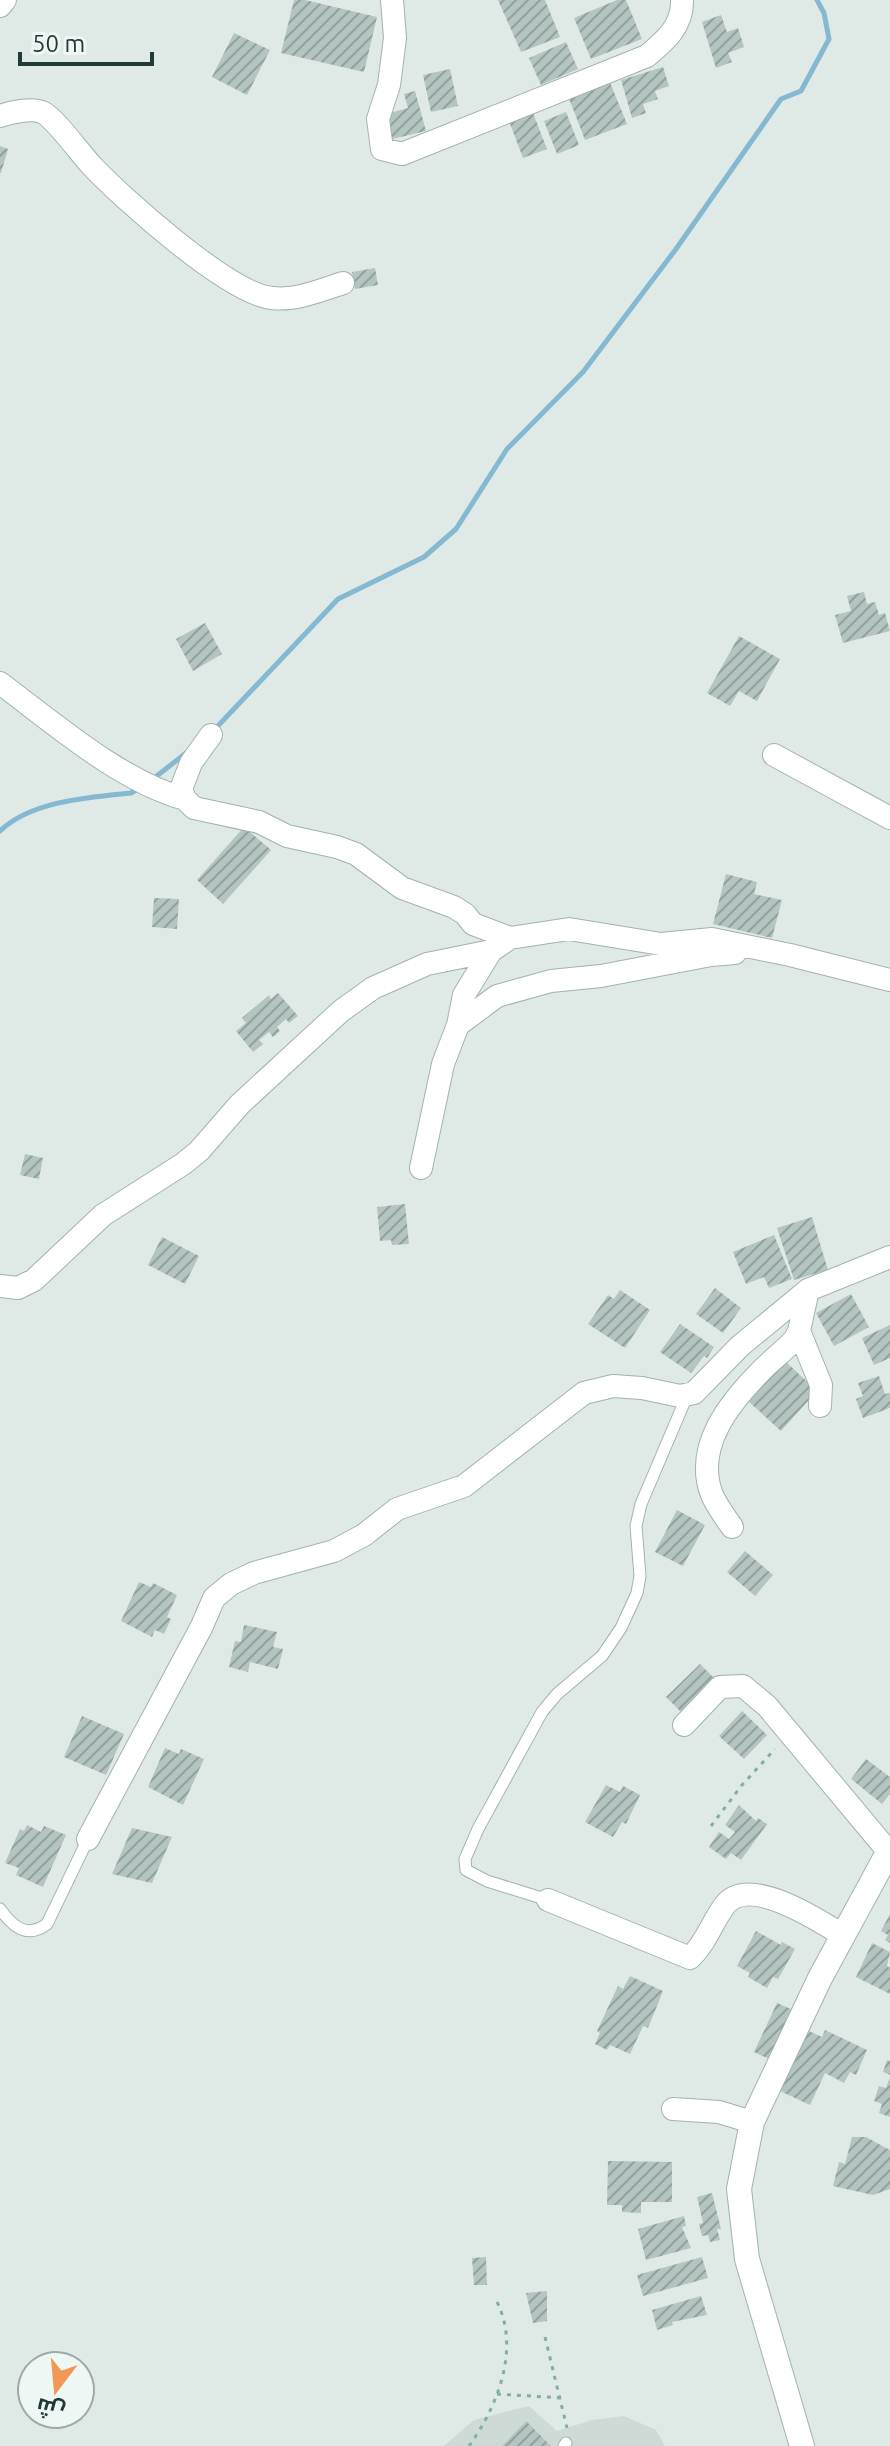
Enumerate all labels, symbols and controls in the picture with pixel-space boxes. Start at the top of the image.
scale bar [20,16,152,66]
text: 50 m [32,30,85,57]
north arrow [16,2350,96,2430]
text: ش [33,2392,68,2426]

